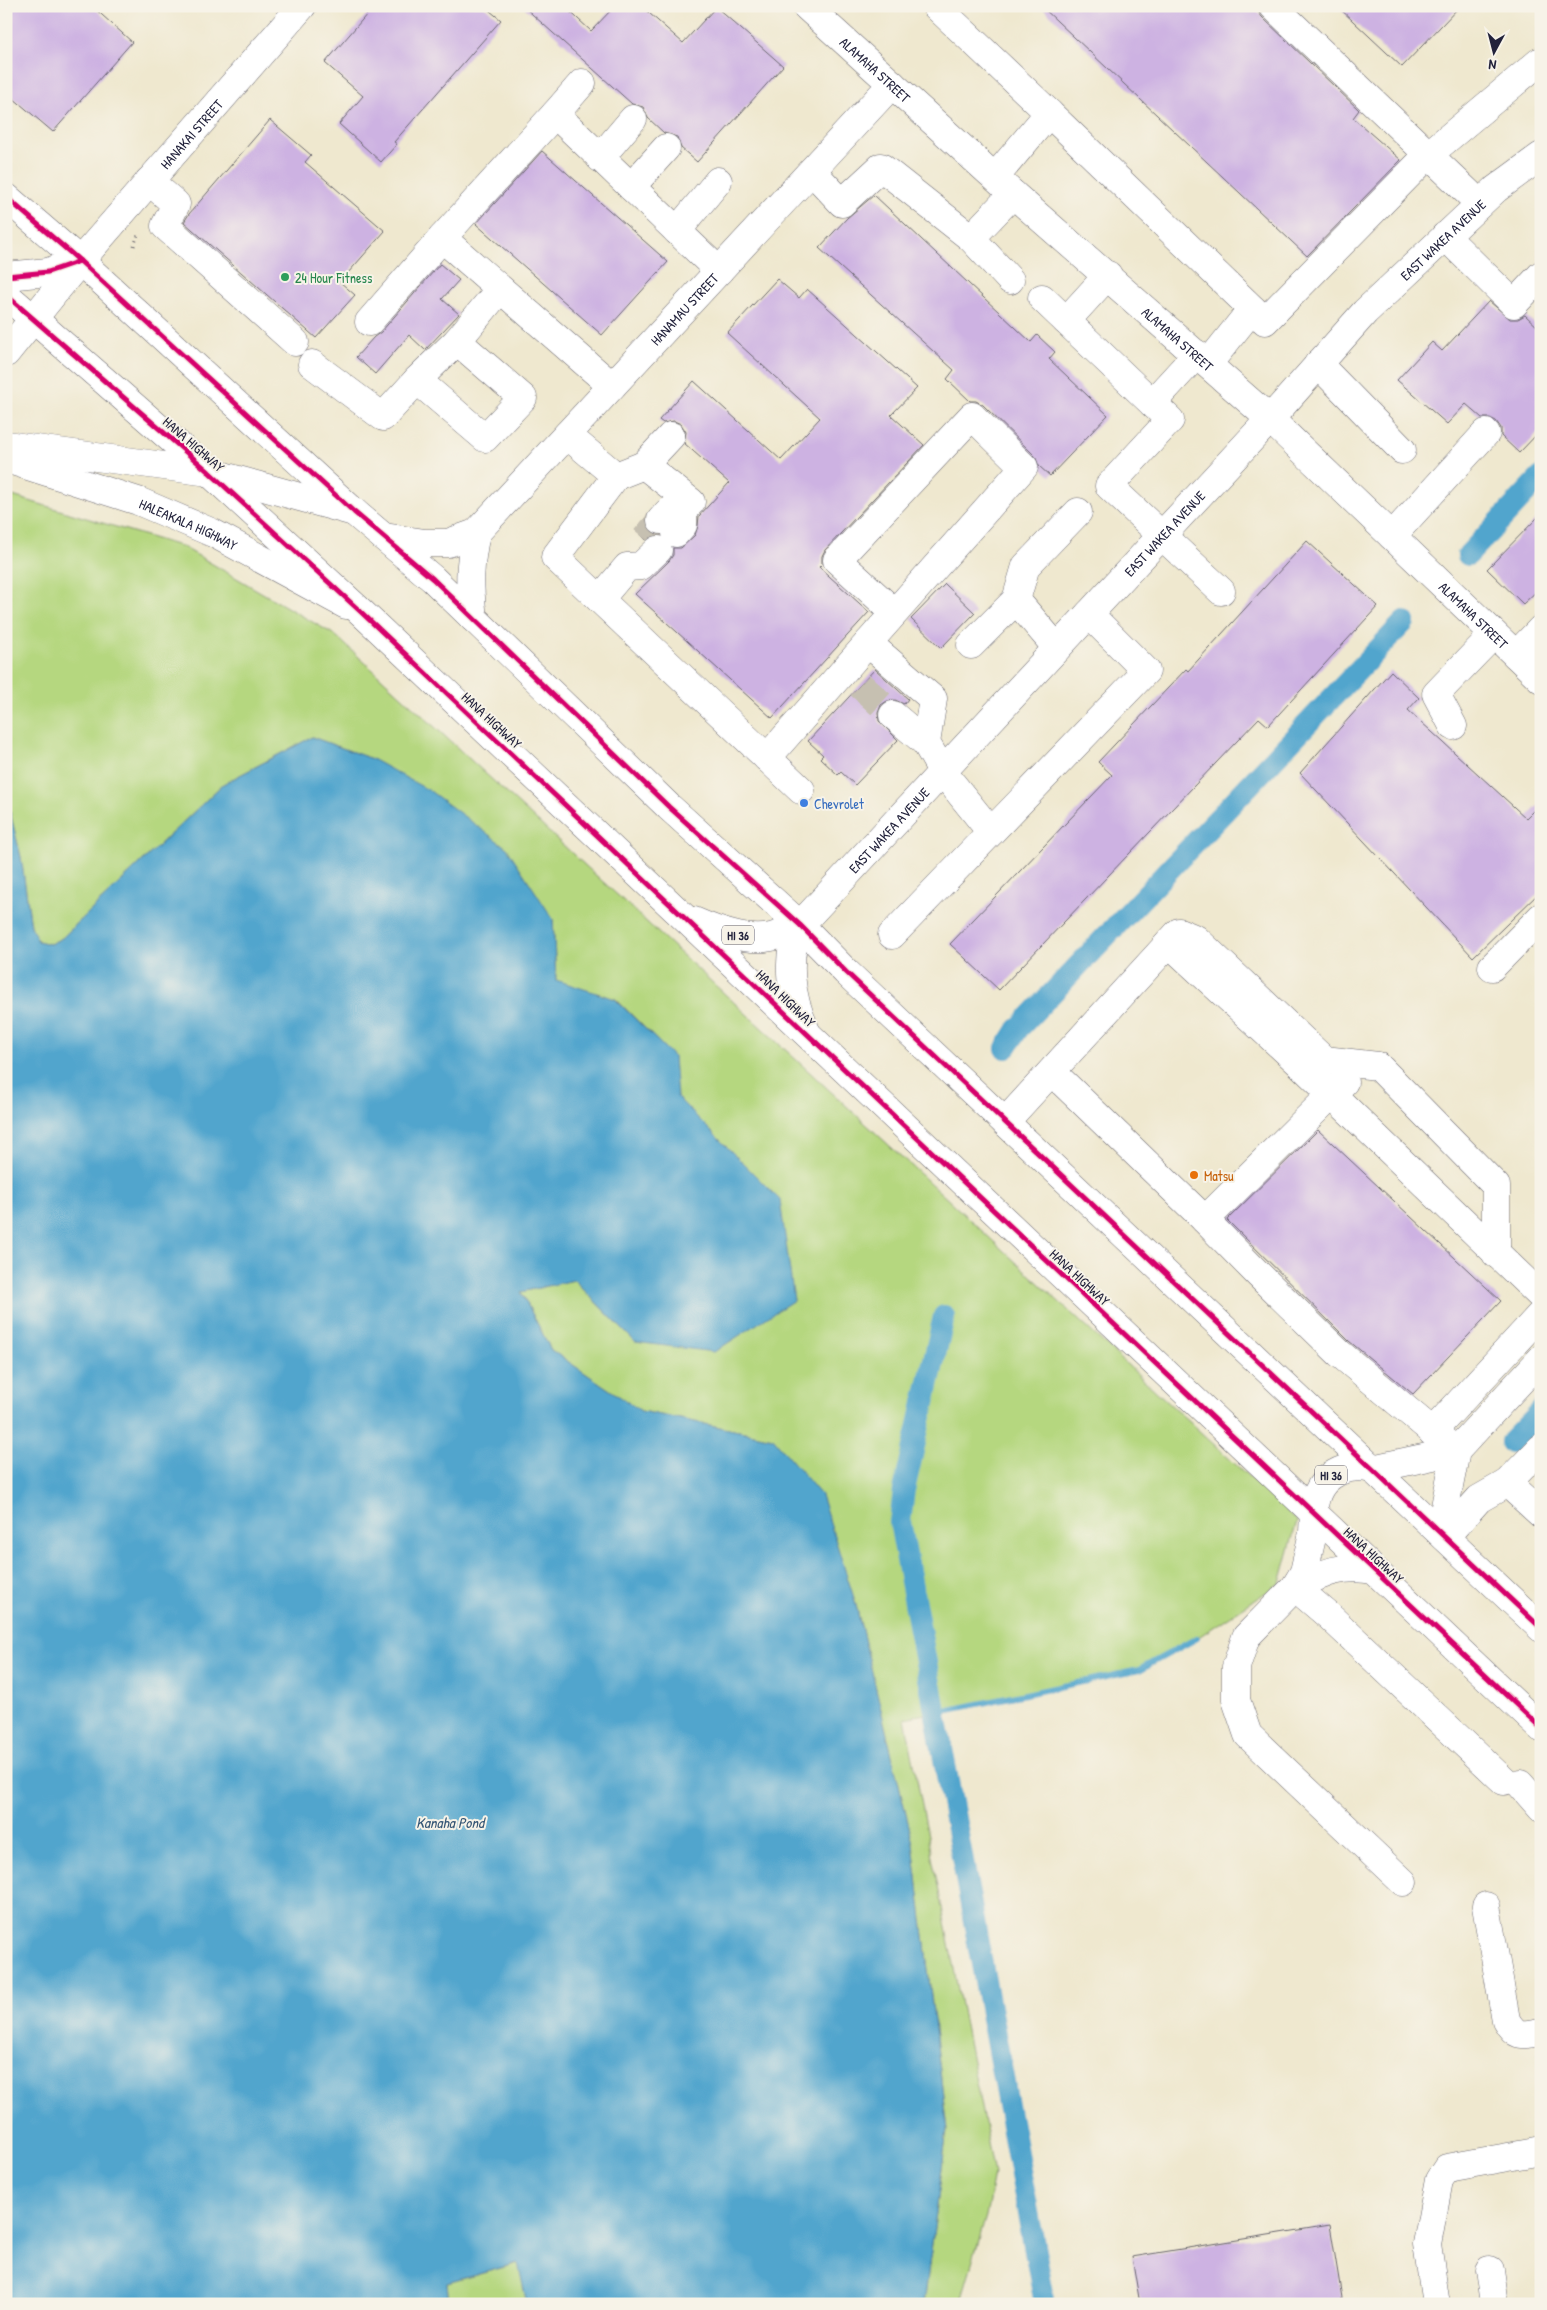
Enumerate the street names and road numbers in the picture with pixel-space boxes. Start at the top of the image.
street label: ALAMAHA STREET [836,32,915,106]
street label: HANAKAI STREET [155,94,227,172]
street label: EAST WAKEA AVENUE [1396,194,1489,284]
street label: HANAMAU STREET [646,268,722,349]
street label: ALAMAHA STREET [1138,302,1218,375]
street label: HANA HIGHWAY [159,412,229,477]
street label: EAST WAKEA AVENUE [1119,486,1209,580]
street label: HALEAKALA HIGHWAY [137,493,242,555]
street label: ALAMAHA STREET [1435,577,1513,653]
street label: HANA HIGHWAY [458,687,527,753]
street label: EAST WAKEA AVENUE [844,783,933,877]
road number: HI 36 [722,926,754,944]
street label: HANA HIGHWAY [752,965,820,1032]
street label: HANA HIGHWAY [1046,1244,1115,1310]
road number: HI 36 [1315,1466,1347,1484]
street label: HANA HIGHWAY [1340,1522,1409,1588]

